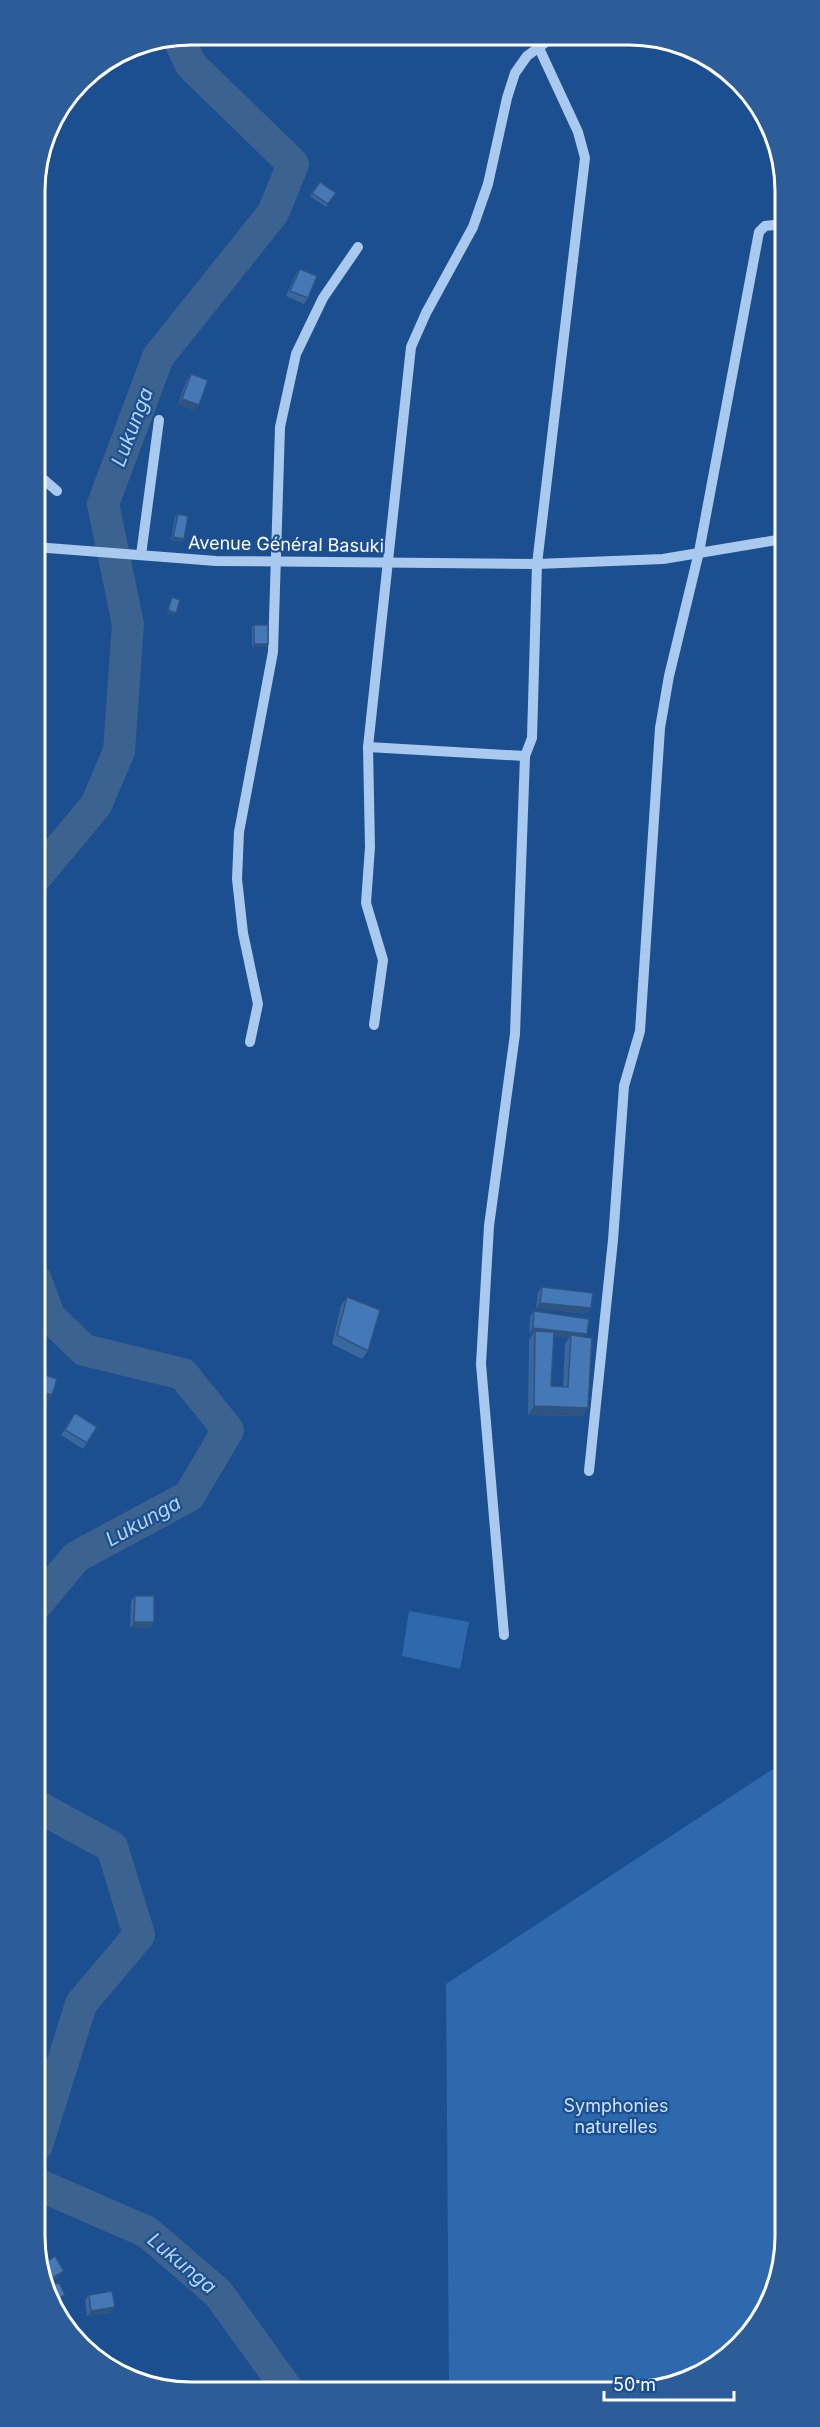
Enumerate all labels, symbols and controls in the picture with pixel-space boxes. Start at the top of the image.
water label: Lukunga [106,384,158,470]
street label: Avenue Général Basuki [188,532,384,556]
water label: Lukunga [101,1491,185,1551]
park label: Symphonies naturelles [564,2095,668,2137]
water label: Lukunga [143,2227,221,2299]
scale bar [604,2364,734,2402]
text: 50 m [613,2374,656,2395]

